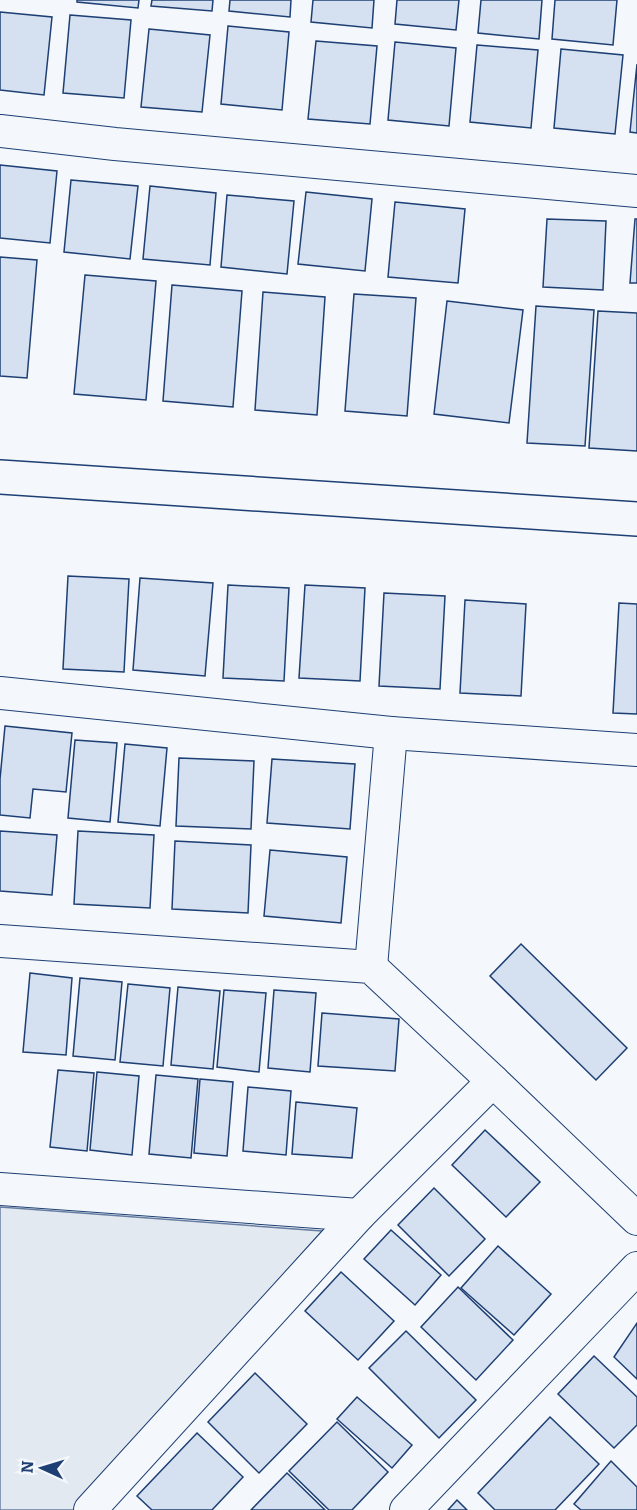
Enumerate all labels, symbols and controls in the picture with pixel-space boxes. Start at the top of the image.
north arrow [12,1438,72,1498]
text: N [18,1460,37,1474]

